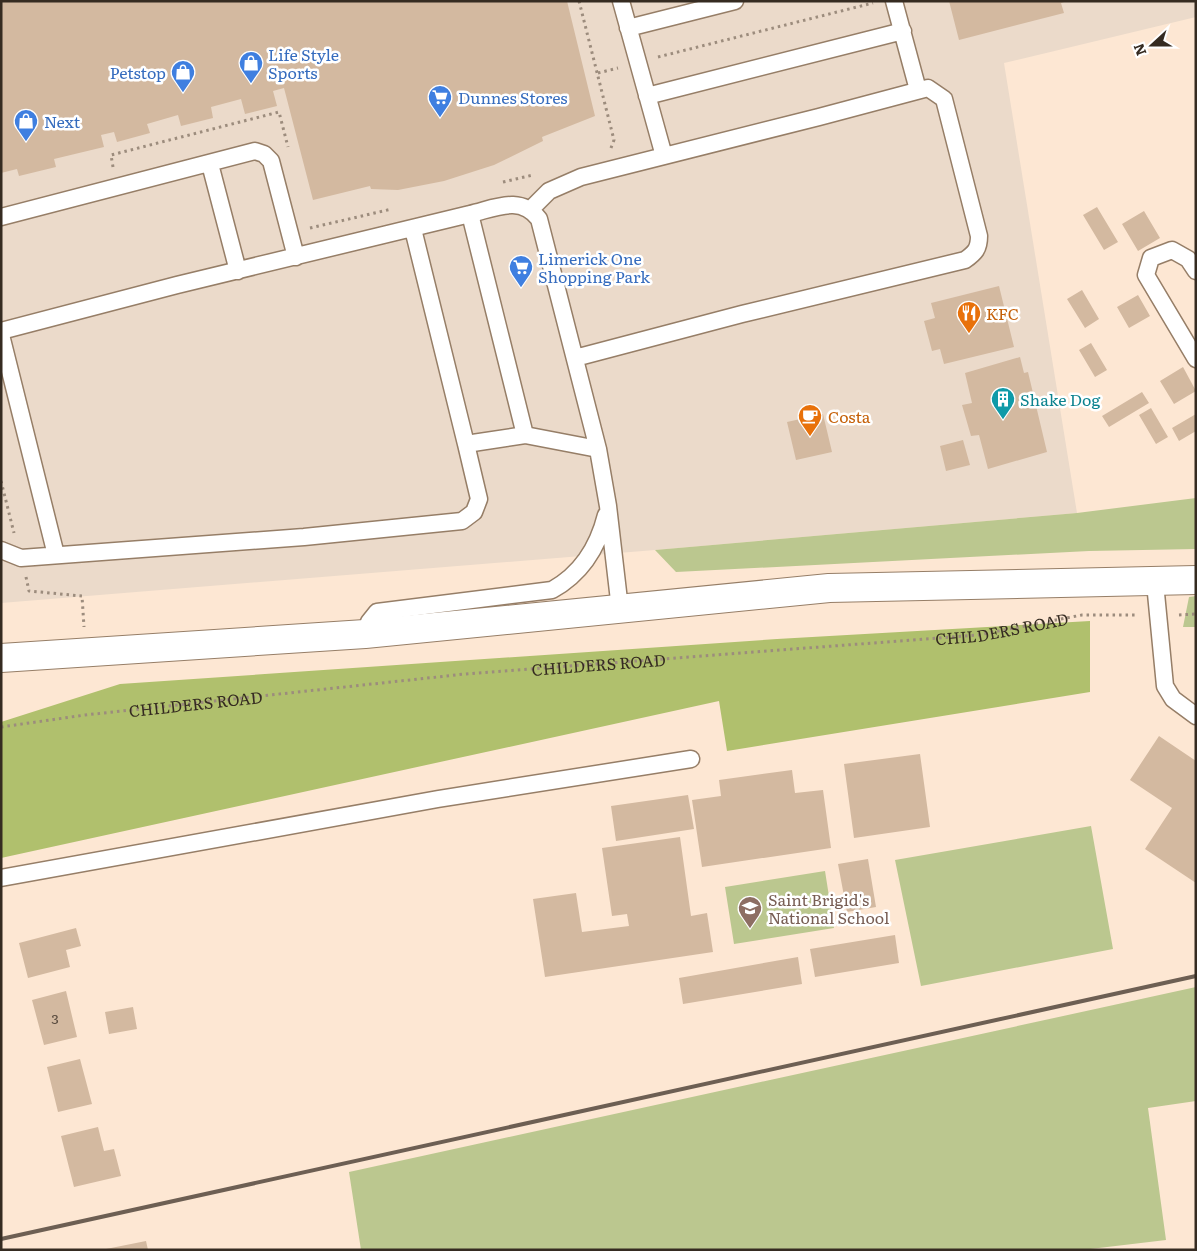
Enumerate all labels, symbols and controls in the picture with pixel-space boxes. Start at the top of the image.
north arrow [1127,20,1177,70]
text: N [1127,41,1150,59]
place label: Life Style Sports [268,42,339,84]
shop icon: Life Style Sports [238,50,264,84]
shop icon: Petstop [170,59,196,93]
place label: Petstop [110,60,166,84]
supermarket icon: Dunnes Stores [427,84,453,118]
place label: Dunnes Stores [458,85,568,109]
shop icon: Next [13,108,39,142]
place label: Next [44,109,81,133]
place label: Limerick One Shopping Park [538,246,650,288]
supermarket icon: Limerick One Shopping Park [508,254,534,288]
restaurant icon: KFC [956,300,982,334]
place label: KFC [986,301,1019,325]
building icon: Shake Dog [990,386,1016,420]
place label: Shake Dog [1020,387,1100,411]
cafe icon: Costa [797,403,823,437]
place label: Costa [828,404,871,428]
street label: CHILDERS ROAD [934,606,1070,650]
street label: CHILDERS ROAD [531,647,667,681]
street label: CHILDERS ROAD [127,684,264,722]
place label: Saint Brigid's National School [768,887,889,929]
school or university icon: Saint Brigid's National School [737,895,763,929]
house number: 3 [51,1008,59,1028]

